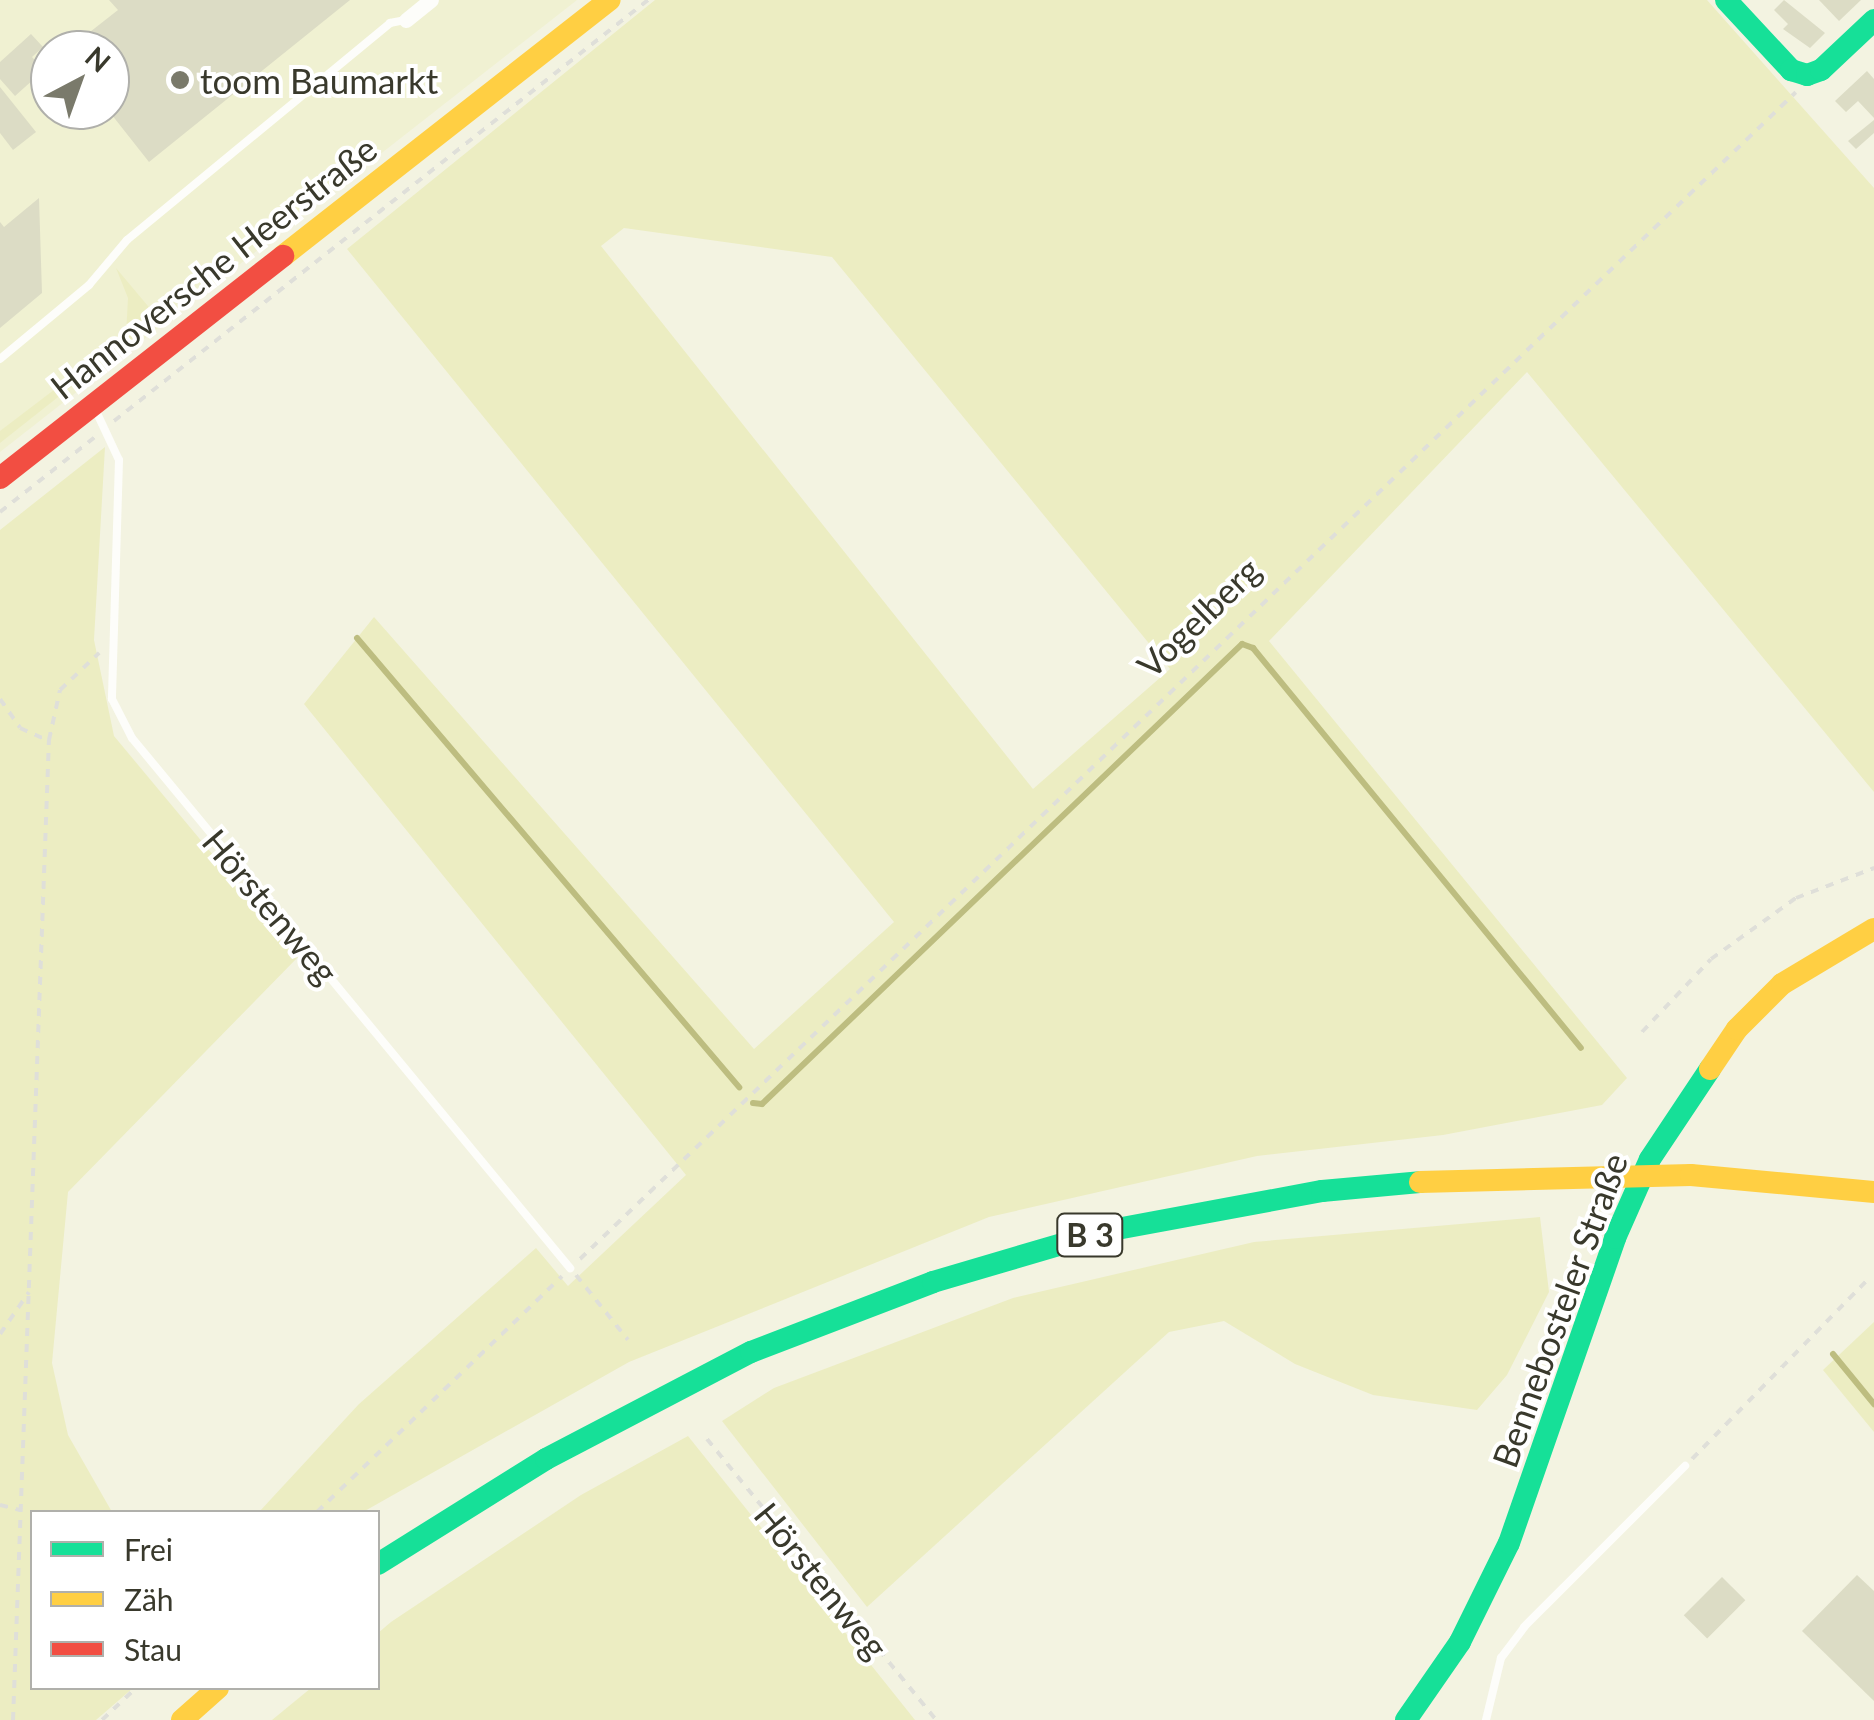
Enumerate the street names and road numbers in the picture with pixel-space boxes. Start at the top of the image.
street label: Hannoversche Heerstraße [42,127,384,407]
street label: Vogelberg [1128,548,1268,686]
street label: Hörstenweg [194,820,348,992]
street label: Bennebosteler Straße [1483,1147,1635,1473]
road number: B 3 [1055,1208,1125,1262]
street label: Hörstenweg [746,1494,898,1666]

